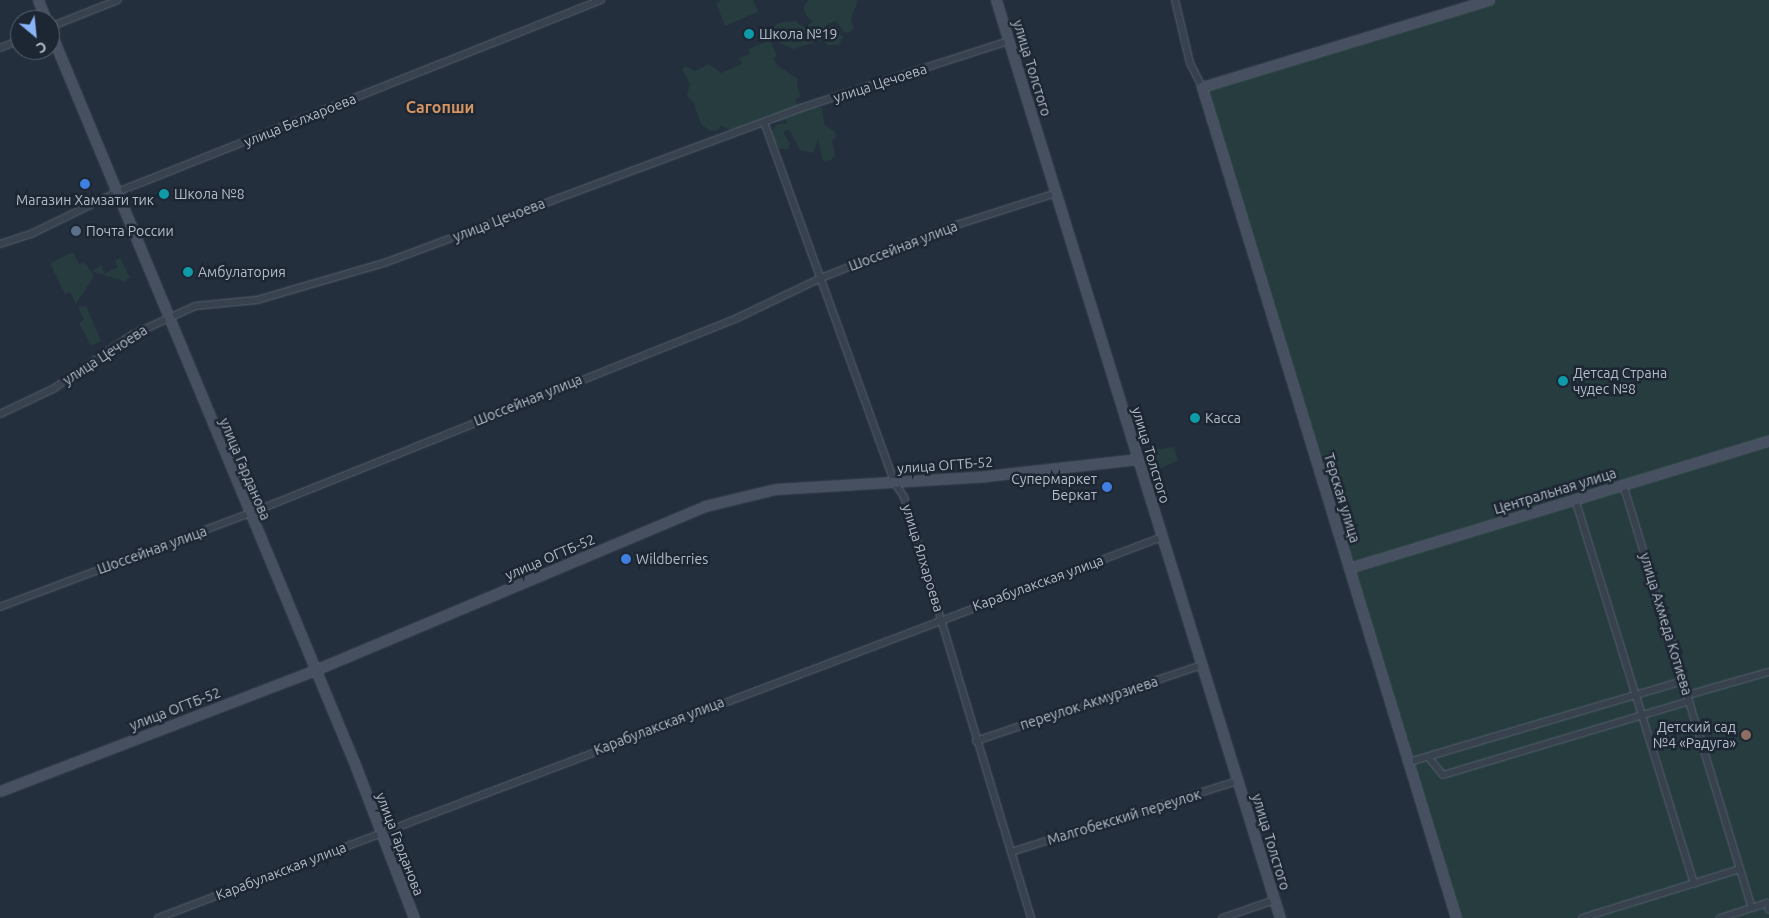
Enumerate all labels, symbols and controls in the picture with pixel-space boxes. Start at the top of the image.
north arrow [10,10,60,60]
street label: улица Толстого [1009,18,1055,118]
place label: Школа №19 [759,26,838,42]
marker: Школа №19 [743,28,755,40]
text: С [34,38,49,57]
street label: улица Цечоева [831,60,929,106]
street label: улица Белхароева [242,90,358,150]
district label: Сагопши [406,97,474,117]
marker: Магазин Хамзати тик [79,178,91,190]
place label: Школа №8 [174,186,245,202]
marker: Школа №8 [158,188,170,200]
place label: Магазин Хамзати тик [16,192,154,208]
street label: улица Цечоева [451,195,547,245]
street label: Шоссейная улица [846,218,960,274]
place label: Почта России [86,223,174,239]
marker: Почта России [70,225,82,237]
place label: Амбулатория [198,264,286,280]
marker: Амбулатория [182,266,194,278]
street label: улица Цечоева [60,321,150,389]
place label: Детсад Страна чудес №8 [1573,365,1667,398]
street label: Шоссейная улица [471,371,585,429]
marker: Детсад Страна чудес №8 [1557,375,1569,387]
street label: улица Толстого [1128,405,1174,505]
place label: Касса [1205,410,1241,426]
marker: Касса [1189,412,1201,424]
street label: улица Гарданова [216,415,274,523]
street label: Терская улица [1320,451,1364,545]
street label: улица ОГТБ-52 [896,453,994,477]
street label: Центральная улица [1492,464,1618,518]
place label: Супермаркет Беркат [1011,471,1097,504]
marker: Супермаркет Беркат [1101,481,1113,493]
street label: улица Ялхароева [899,502,947,614]
street label: Шоссейная улица [95,522,209,578]
street label: улица ОГТБ-52 [502,530,598,584]
place label: Wildberries [636,551,708,567]
street label: Карабулакская улица [970,551,1106,615]
street label: улица Ахмеда Котиева [1636,551,1696,697]
marker: Wildberries [620,553,632,565]
street label: переулок Акмурзиева [1018,673,1160,733]
street label: улица ОГТБ-52 [127,684,223,734]
street label: Карабулакская улица [592,693,726,759]
place label: Детский сад №4 «Радуга» [1653,719,1736,752]
marker: Детский сад №4 «Радуга» [1740,729,1752,741]
street label: Малгобекский переулок [1045,786,1203,848]
street label: улица Гарданова [373,790,427,898]
street label: улица Толстого [1248,792,1294,892]
street label: Карабулакская улица [214,838,348,904]

